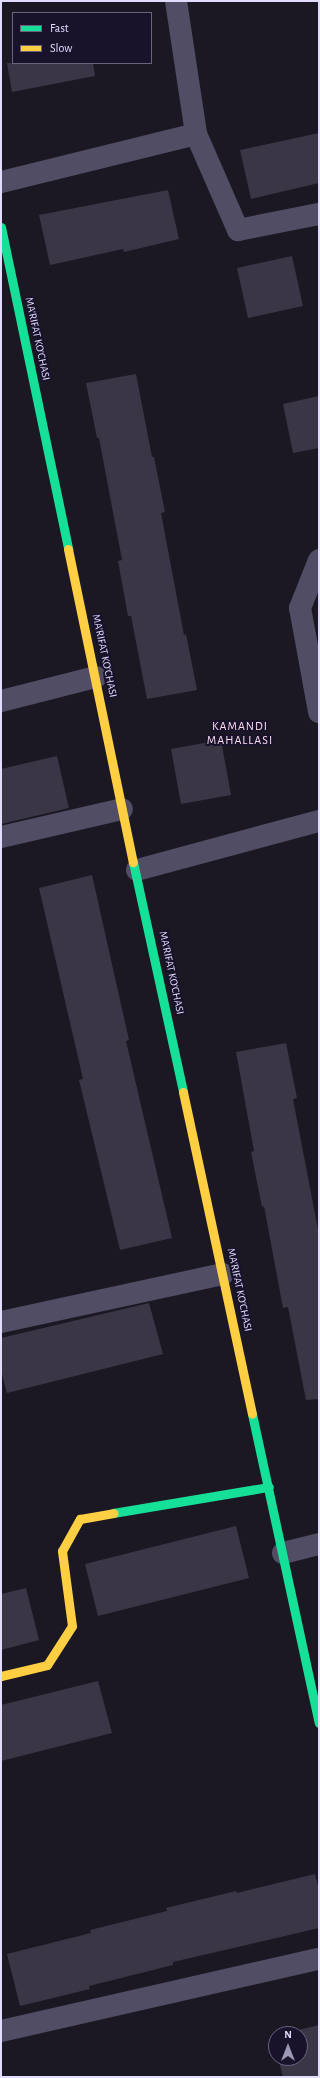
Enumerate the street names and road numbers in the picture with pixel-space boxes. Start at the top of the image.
street label: MA'RIFAT KO'CHASI [22,296,52,382]
street label: MA'RIFAT KO'CHASI [89,613,119,699]
street label: MA'RIFAT KO'CHASI [156,930,186,1016]
street label: MA'RIFAT KO'CHASI [224,1247,254,1333]

